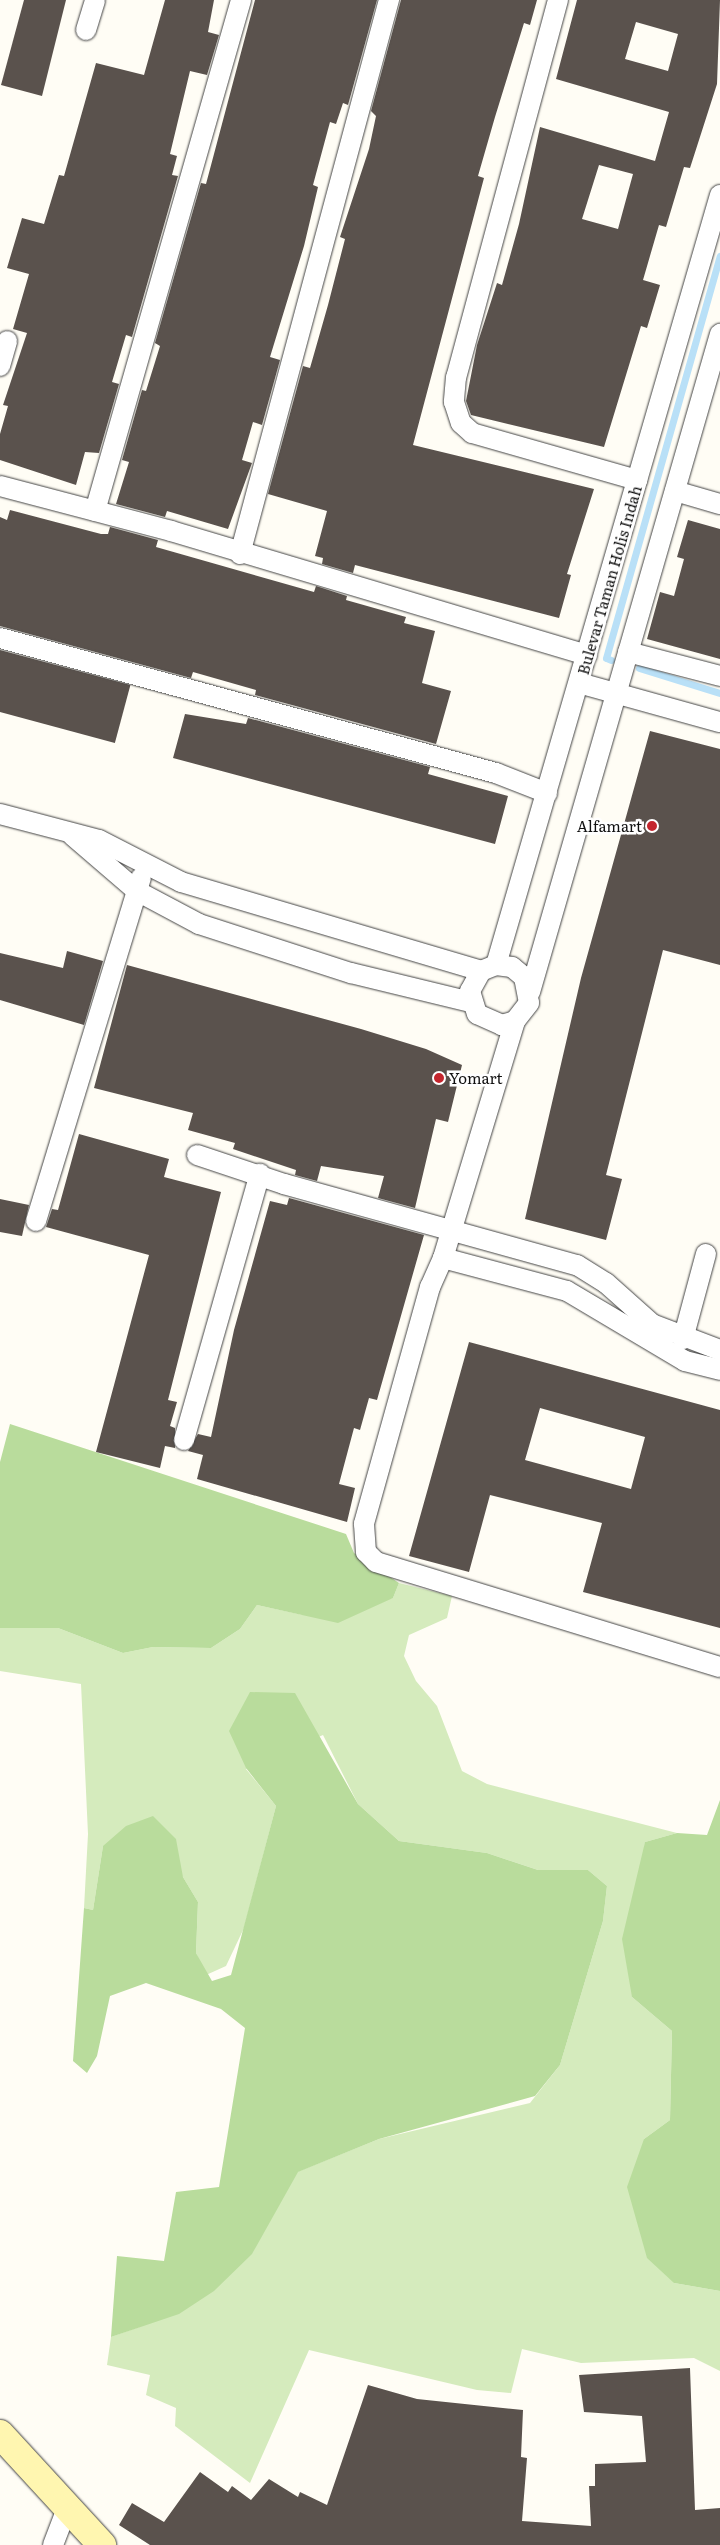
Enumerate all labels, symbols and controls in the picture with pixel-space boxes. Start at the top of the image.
street label: Bulevar Taman Holis Indah [573,483,645,677]
place label: Alfamart [577,817,642,835]
marker: Alfamart [646,820,658,832]
place label: Yomart [449,1069,503,1087]
marker: Yomart [433,1072,445,1084]

